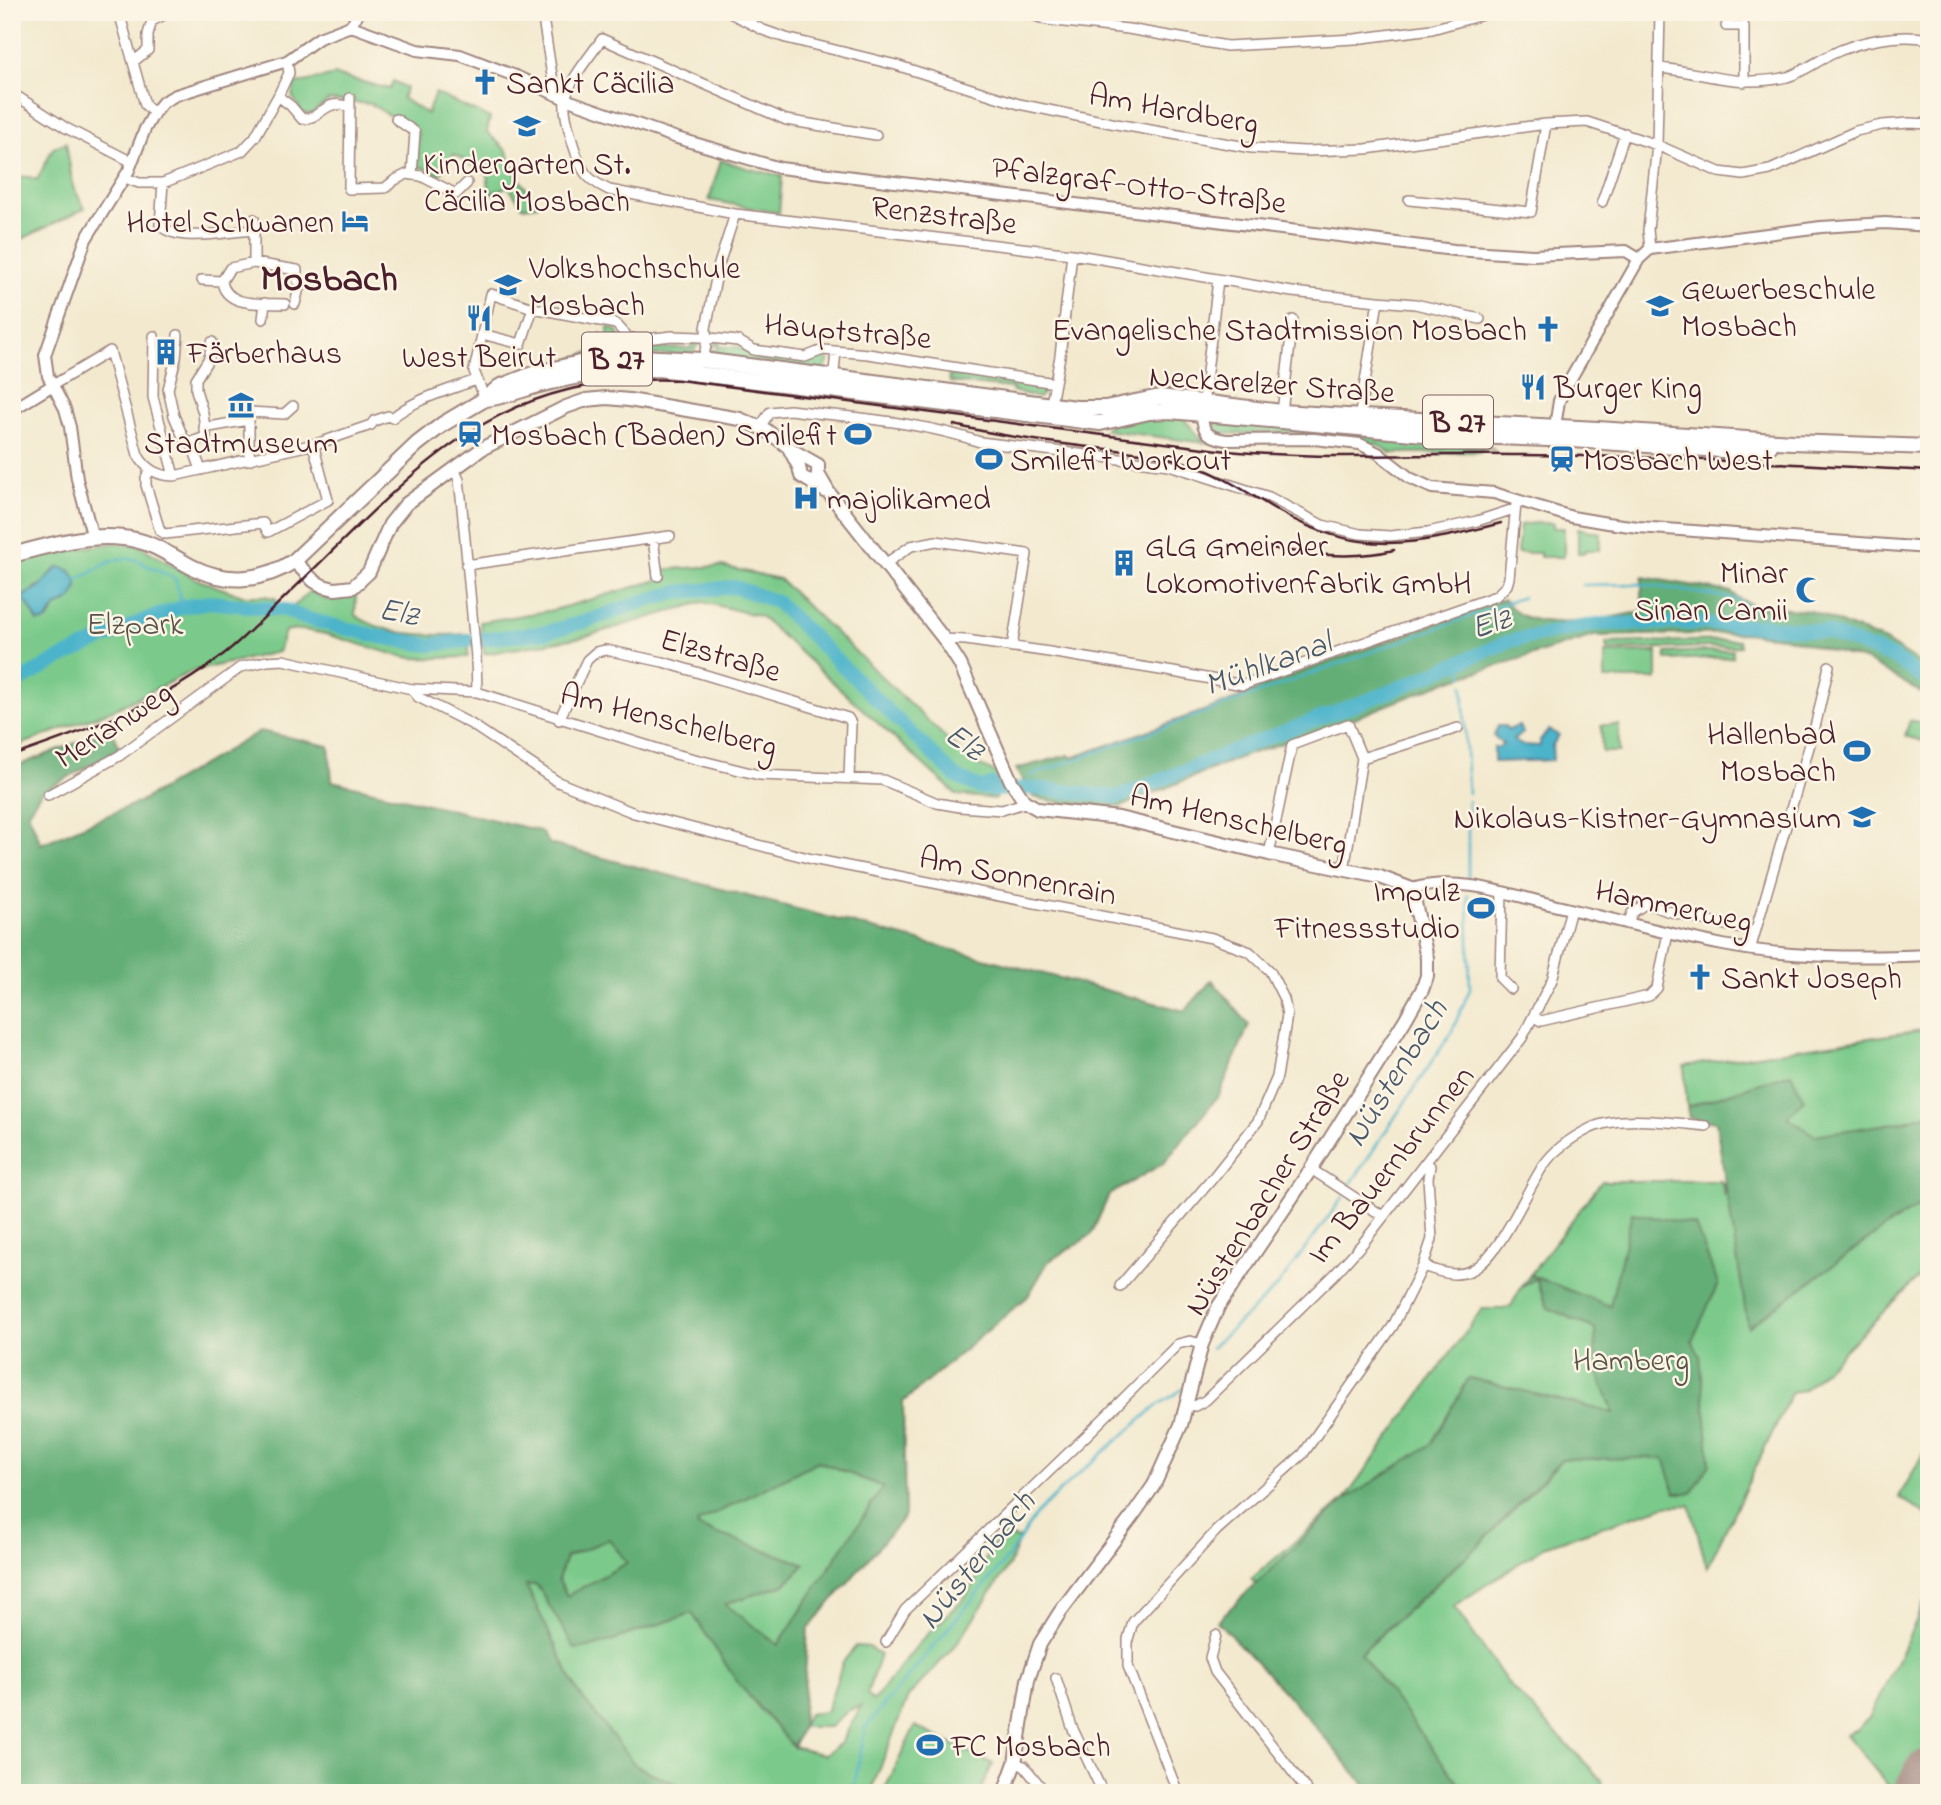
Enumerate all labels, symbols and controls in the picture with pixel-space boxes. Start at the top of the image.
place label: Sankt Cäcilia [506,62,675,109]
church icon: Sankt Cäcilia [470,67,500,97]
street label: Am Hardberg [1085,73,1262,150]
school or university icon: Kindergarten St. Cäcilia Mosbach [512,111,542,141]
place label: Kindergarten St. Cäcilia Mosbach [423,143,631,227]
street label: Pfalzgraf-Otto-Straße [988,146,1289,229]
street label: Renzstraße [868,185,1020,250]
place label: Hotel Schwanen [126,201,334,248]
hotel icon: Hotel Schwanen [340,206,370,236]
place label: Volkshochschule Mosbach [528,247,741,331]
district label: Mosbach [260,253,398,309]
place label: Gewerbeschule Mosbach [1681,268,1876,352]
school or university icon: Volkshochschule Mosbach [493,270,523,300]
school or university icon: Gewerbeschule Mosbach [1645,291,1675,321]
restaurant icon: West Beirut [464,303,494,333]
street label: Hauptstraße [762,303,934,364]
place label: Evangelische Stadtmission Mosbach [1052,309,1527,356]
church icon: Evangelische Stadtmission Mosbach [1533,314,1563,344]
place label: Färberhaus [186,332,342,379]
road number: B 27 [582,332,652,386]
place label: West Beirut [402,336,557,383]
building icon: Färberhaus [151,337,181,367]
street label: Neckarelzer Straße [1147,354,1397,419]
place label: Burger King [1553,367,1702,414]
restaurant icon: Burger King [1518,372,1548,402]
museum icon: Stadtmuseum [226,390,256,420]
road number: B 27 [1423,396,1493,448]
place label: Mosbach (Baden) [491,414,725,461]
place label: Smilefit [735,414,837,461]
station icon: Mosbach (Baden) [455,419,485,449]
sports icon: Smilefit [843,419,873,449]
place label: Stadtmuseum [144,422,338,469]
place label: Smilefit Workout [1010,439,1231,486]
place label: Mosbach West [1583,439,1773,486]
sports icon: Smilefit Workout [974,444,1004,474]
station icon: Mosbach West [1547,444,1577,474]
place label: majolikamed [827,478,991,525]
hospital icon: majolikamed [791,483,821,513]
place label: GLG Gmeinder Lokomotivenfabrik GmbH [1145,525,1472,609]
building icon: GLG Gmeinder Lokomotivenfabrik GmbH [1109,548,1139,578]
place label: Minar Sinan Camii [1634,552,1788,636]
mosque icon: Minar Sinan Camii [1794,575,1824,605]
water label: Elz [374,587,424,642]
water label: Elz [1465,595,1519,654]
park label: Elzpark [87,603,184,650]
street label: Elzstraße [654,618,786,697]
water label: Mühlkanal [1198,619,1342,711]
street label: Merianweg [47,671,183,783]
street label: Am Henschelberg [555,673,782,772]
water label: Elz [934,712,995,775]
place label: Hallenbad Mosbach [1707,713,1836,797]
sports icon: Hallenbad Mosbach [1842,736,1872,766]
street label: Am Henschelberg [1125,775,1352,870]
place label: Nikolaus-Kistner-Gymnasium [1454,797,1841,844]
school or university icon: Nikolaus-Kistner-Gymnasium [1847,802,1877,832]
street label: Am Sonnenrain [915,836,1120,921]
street label: Hammerweg [1590,869,1756,948]
place label: Impulz Fitnessstudio [1273,870,1461,954]
sports icon: Impulz Fitnessstudio [1466,893,1496,923]
place label: Sankt Joseph [1721,957,1902,1004]
church icon: Sankt Joseph [1685,962,1715,992]
water label: Nüstenbach [1333,990,1462,1157]
street label: Im Bauernbrunnen [1298,1057,1488,1276]
street label: Nüstenbacher Straße [1174,1061,1364,1326]
park label: Hamberg [1573,1339,1689,1386]
water label: Nüstenbach [907,1481,1050,1641]
place label: FC Mosbach [950,1725,1111,1772]
sports icon: FC Mosbach [915,1730,945,1760]

